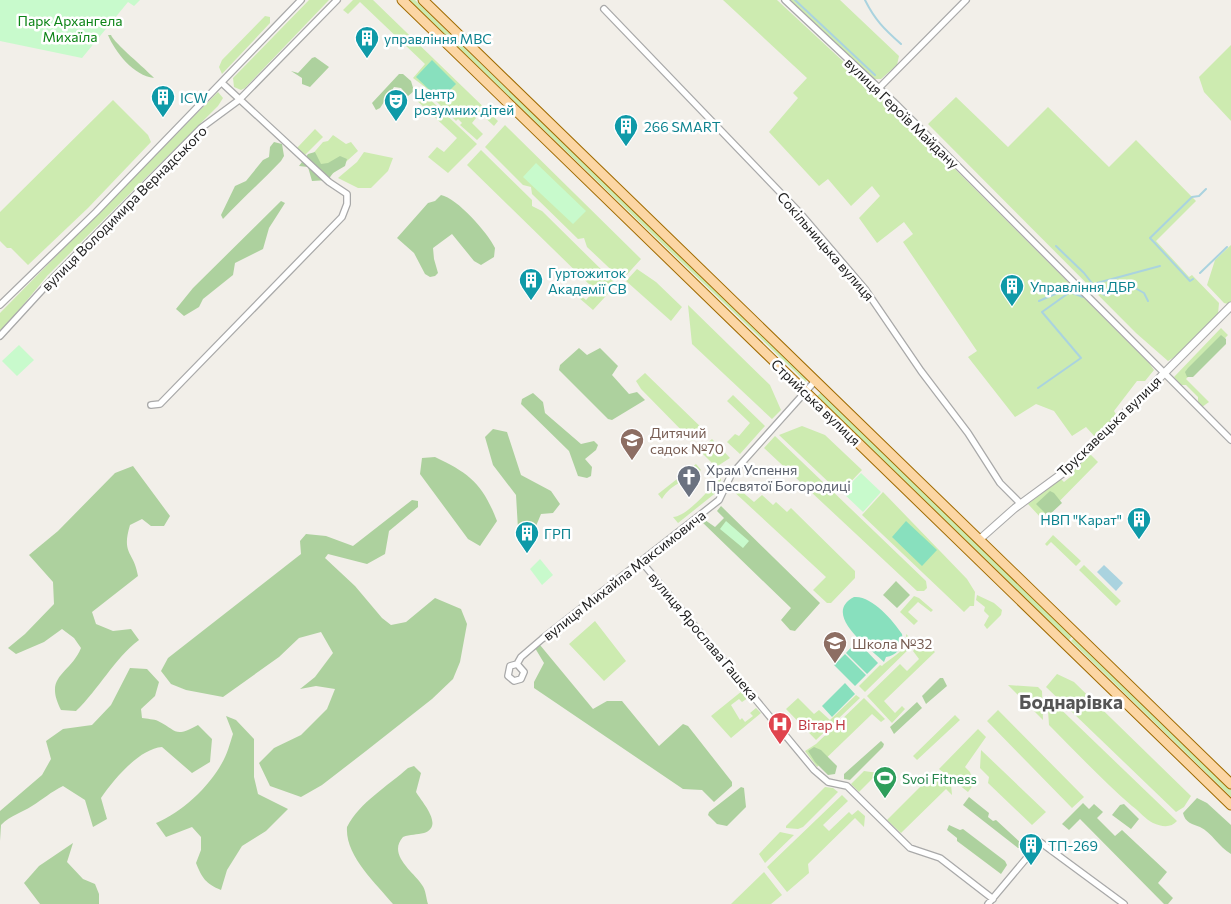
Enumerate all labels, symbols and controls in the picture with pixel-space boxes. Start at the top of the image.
park label: Парк Архангела Михаїла [17,12,123,45]
building icon: управління МВС [354,25,380,59]
place label: управління МВС [384,30,492,47]
street label: вулиця Героїв Майдану [841,54,963,172]
building icon: ICW [150,84,176,118]
place label: Центр розумних дітей [414,85,514,118]
theatre icon: Центр розумних дітей [383,88,409,122]
place label: ICW [180,89,208,106]
building icon: 266 SMART [613,113,639,147]
place label: 266 SMART [644,118,721,135]
street label: вулиця Володимира Вернадського [38,122,210,294]
street label: Сокільницька вулиця [774,188,878,304]
place label: Гуртожиток Академії СВ [548,264,627,297]
building icon: Гуртожиток Академії СВ [518,267,544,301]
building icon: Управління ДБР [999,273,1025,307]
place label: Управління ДБР [1030,278,1136,295]
street label: Стрийська вулиця [768,355,864,449]
street label: Трускавецька вулиця [1054,372,1164,480]
place label: Дитячий садок №70 [650,424,724,457]
school or university icon: Дитячий садок №70 [619,427,645,461]
place label: Храм Успення Пресвятої Богородиці [706,461,851,494]
church icon: Храм Успення Пресвятої Богородиці [676,464,702,498]
street label: вулиця Михайла Максимовича [539,506,709,644]
building icon: НВП "Карат" [1126,506,1152,540]
place label: НВП "Карат" [1040,511,1122,528]
building icon: ГРП [514,520,540,554]
place label: ГРП [544,525,571,542]
street label: вулиця Ярослава Гашека [646,569,762,703]
school or university icon: Школа №32 [822,630,848,664]
place label: Школа №32 [852,635,932,652]
district label: Боднарівка [1019,690,1123,713]
hospital icon: Вітар Н [767,711,793,745]
place label: Вітар Н [798,716,846,733]
sports icon: Svoi Fitness [872,765,898,799]
place label: Svoi Fitness [902,770,977,787]
building icon: ТП-269 [1018,832,1044,866]
place label: ТП-269 [1048,837,1098,854]

